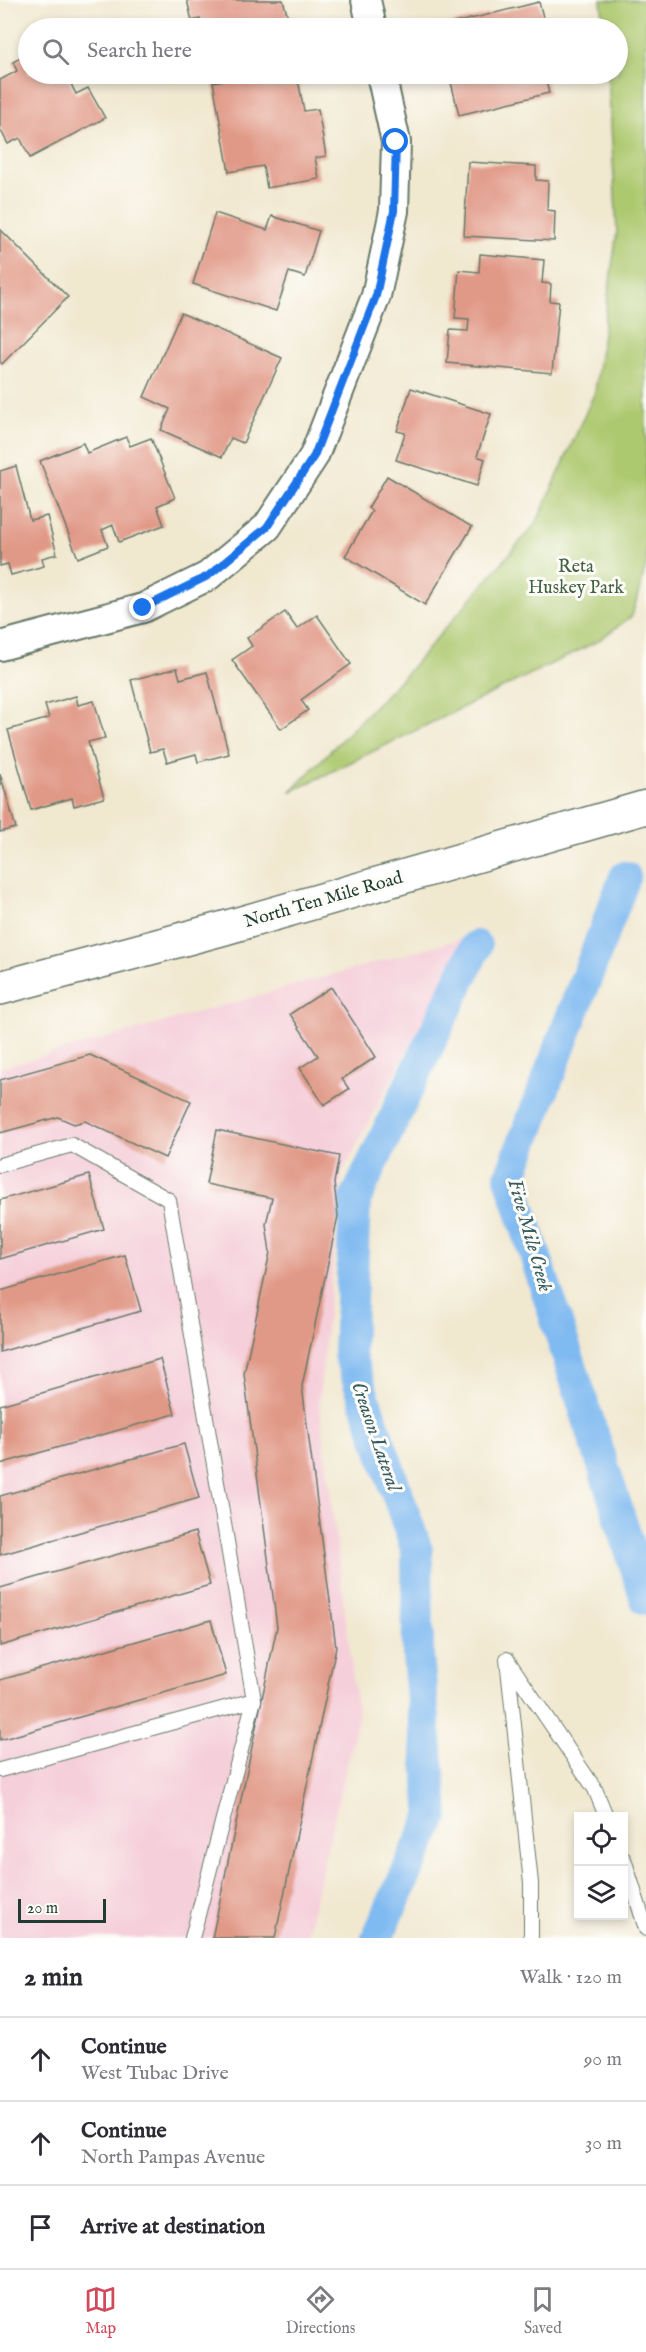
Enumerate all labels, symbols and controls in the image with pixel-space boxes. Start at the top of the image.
search box [18,18,628,84]
icon: search [39,35,72,68]
text: Search here [87,37,192,65]
route start [382,128,408,154]
park label: Reta Huskey Park [528,556,624,600]
route end [129,594,155,620]
street label: North Ten Mile Road [242,867,406,934]
water label: Five Mile Creek [502,1176,558,1295]
water label: Creason Lateral [345,1379,407,1497]
map controls [574,1812,628,1920]
button: locate [574,1812,628,1866]
button: layers [574,1866,628,1920]
scale bar [18,1896,106,1924]
text: 20 m [27,1899,58,1919]
text: 2 min [24,1961,83,1994]
text: Walk · 120 m [520,1965,622,1990]
text: Continue [81,2033,167,2061]
icon: ahead [24,2043,57,2076]
text: 90 m [584,2047,622,2072]
text: West Tubac Drive [81,2061,229,2086]
text: Continue [81,2117,167,2145]
icon: ahead [24,2127,57,2160]
text: 30 m [585,2131,622,2156]
text: North Pampas Avenue [81,2145,265,2170]
icon: arrive [24,2211,57,2244]
text: Arrive at destination [81,2213,265,2241]
tab: Map [84,2283,117,2339]
tab: Directions [286,2283,355,2339]
tab: Saved [524,2283,562,2339]

